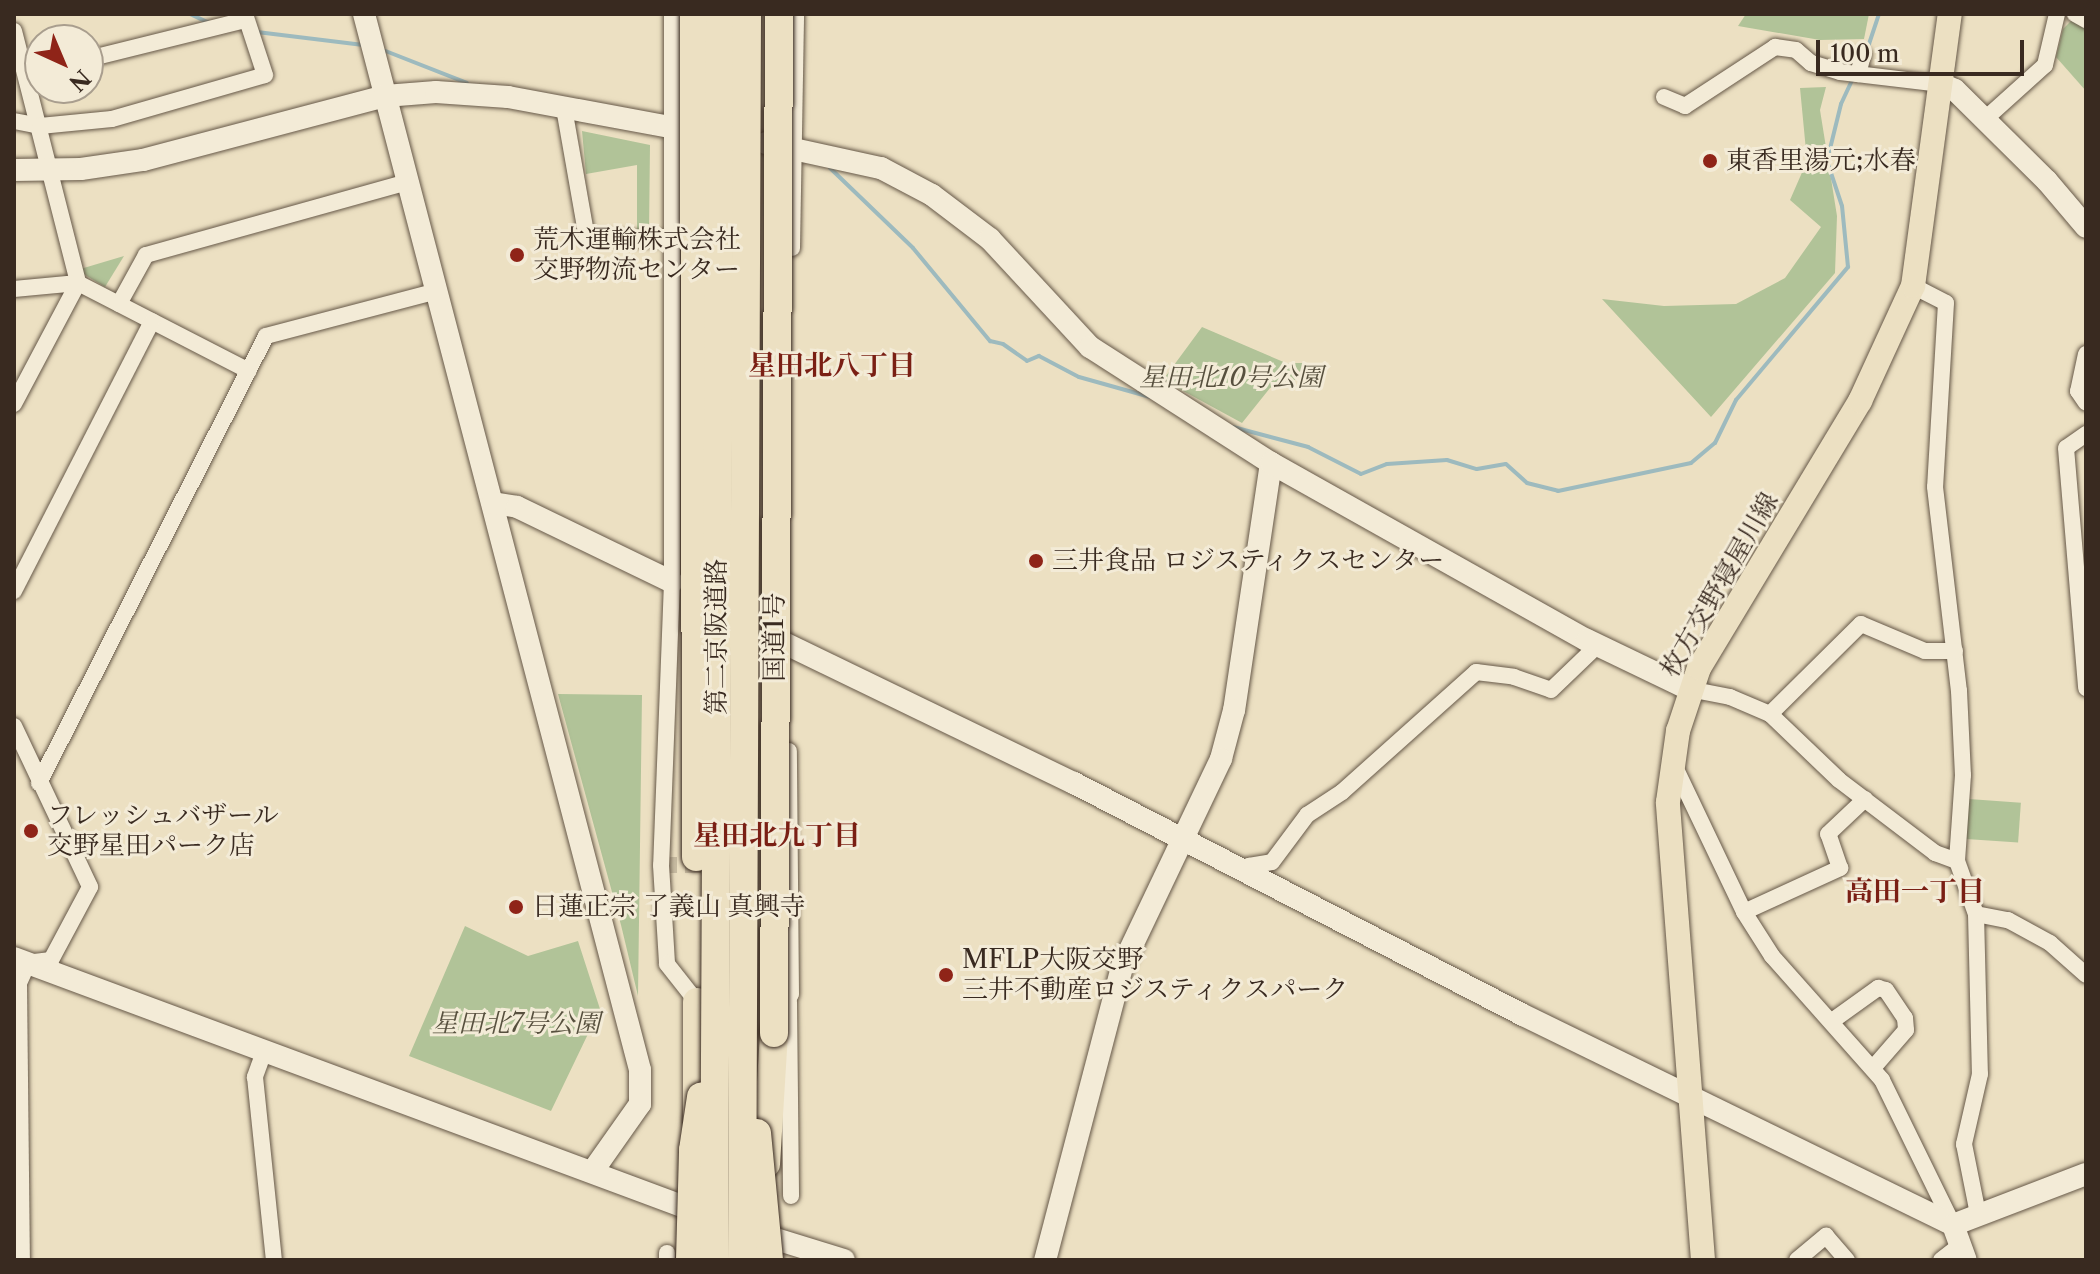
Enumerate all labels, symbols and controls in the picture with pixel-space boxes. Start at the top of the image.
north arrow [24,24,104,104]
scale bar [1820,24,2028,74]
text: 100 m [1830,39,1899,68]
text: N [63,64,96,97]
place label: 東香里湯元;水春 [1726,145,1915,177]
marker: 東香里湯元;水春 [1701,152,1719,170]
place label: 荒木運輸株式会社 交野物流センター [533,224,741,286]
marker: 荒木運輸株式会社 交野物流センター [508,246,526,264]
district label: 星田北八丁目 [748,348,916,382]
park label: 星田北10号公園 [1139,362,1323,394]
street label: 枚方交野寝屋川線 [1654,487,1786,683]
place label: 三井食品 ロジスティクスセンター [1052,545,1449,577]
marker: 三井食品 ロジスティクスセンター [1027,552,1045,570]
street label: 第二京阪道路 [701,559,733,715]
street label: 国道1号 [759,593,791,681]
place label: フレッシュバザール 交野星田パーク店 [47,800,281,862]
district label: 星田北九丁目 [693,818,861,852]
marker: フレッシュバザール 交野星田パーク店 [22,822,40,840]
district label: 高田一丁目 [1845,874,1985,908]
place label: 日蓮正宗 了義山 真興寺 [532,891,806,923]
marker: 日蓮正宗 了義山 真興寺 [507,898,525,916]
place label: MFLP大阪交野 三井不動産ロジスティクスパーク [962,944,1352,1006]
marker: MFLP大阪交野 三井不動産ロジスティクスパーク [937,966,955,984]
park label: 星田北7号公園 [432,1008,600,1040]

